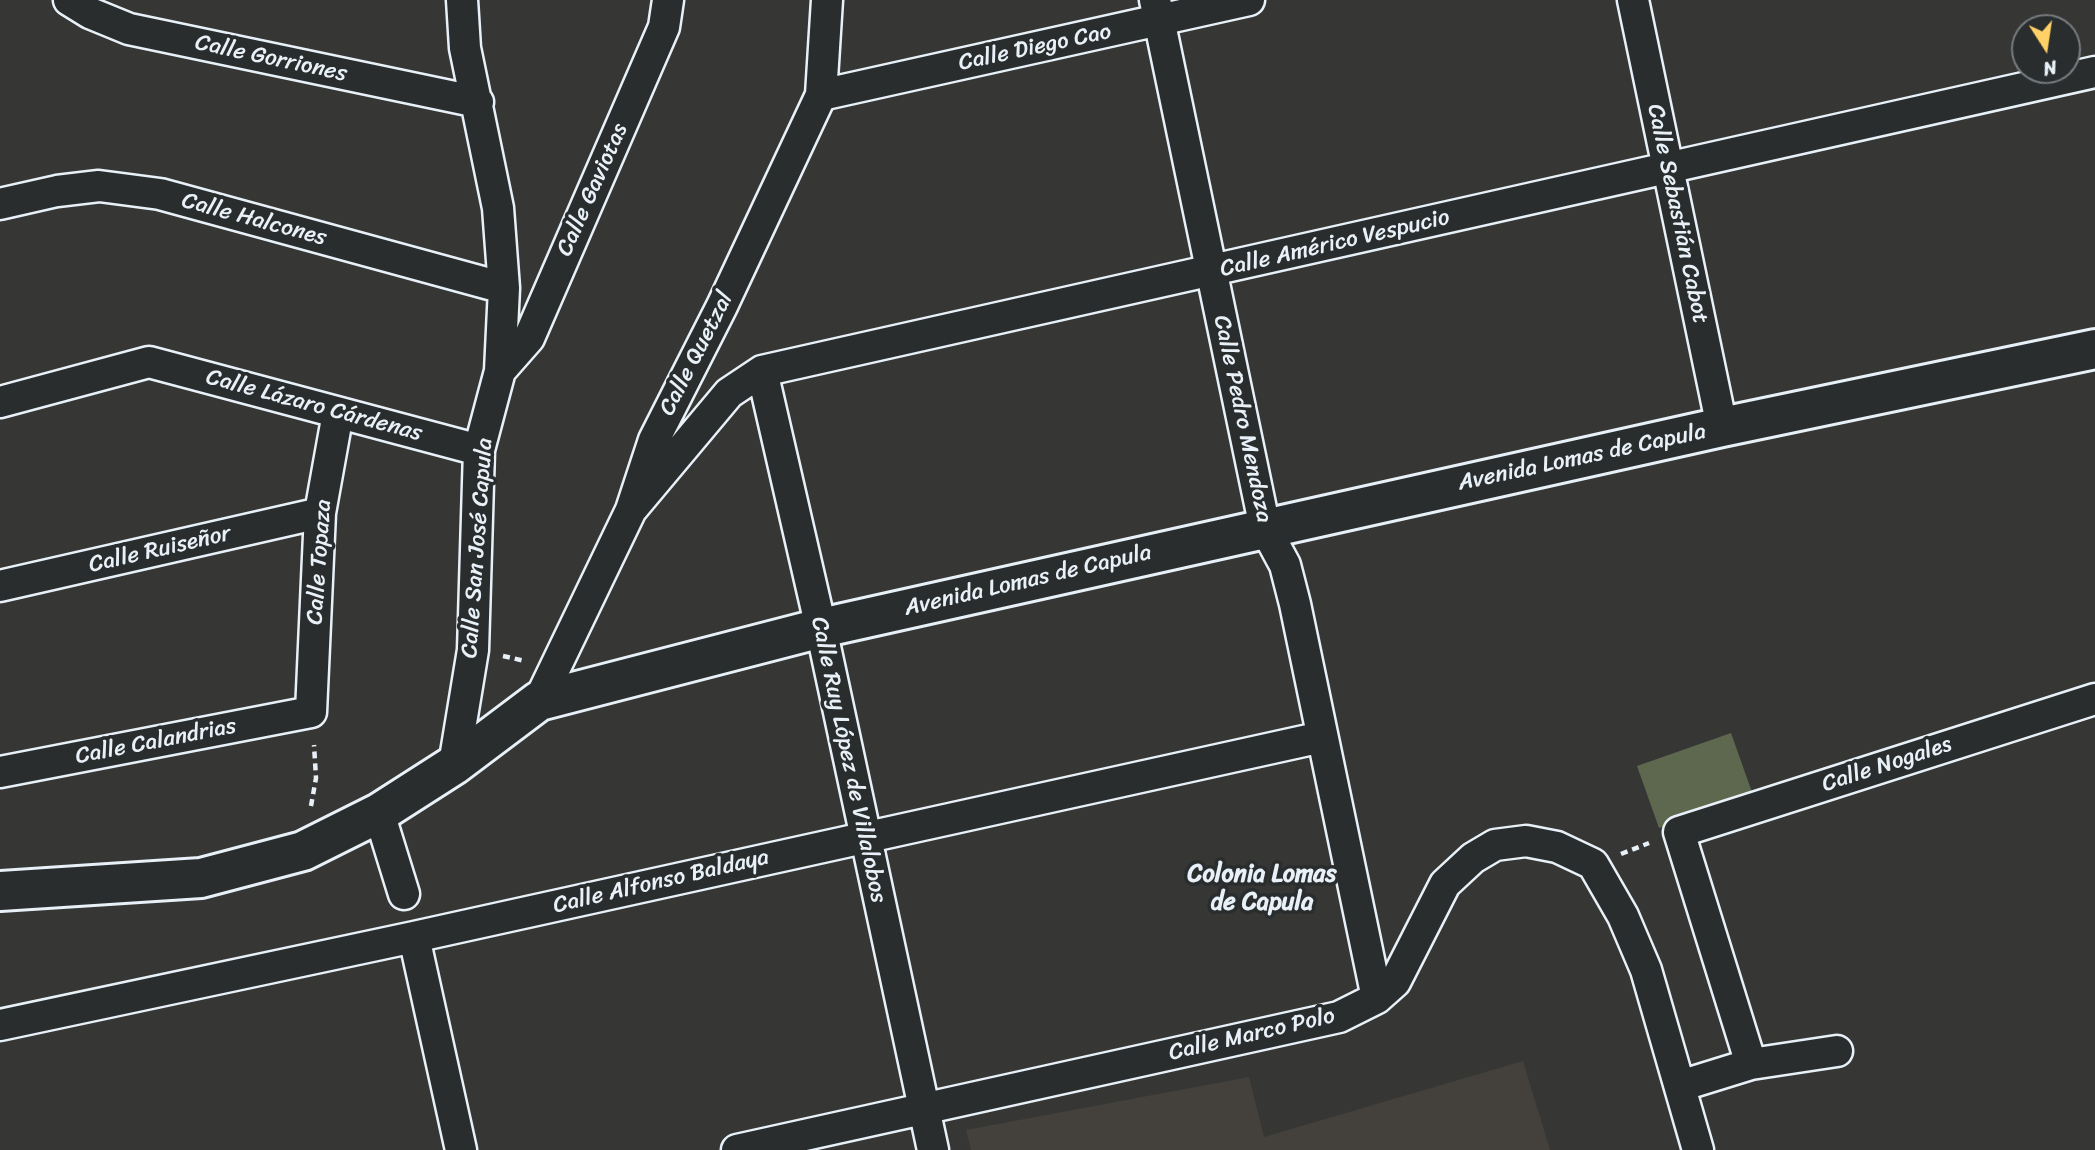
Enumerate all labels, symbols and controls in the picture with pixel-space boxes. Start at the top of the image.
north arrow [2011,14,2081,84]
street label: Calle Diego Cao [956,18,1114,78]
street label: Calle Gorriones [193,29,349,89]
text: N [2040,51,2060,86]
street label: Calle Sebastián Cabot [1640,102,1714,326]
street label: Calle Gaviotas [551,119,635,261]
street label: Calle Halcones [179,187,329,253]
street label: Calle Américo Vespucio [1218,204,1452,284]
street label: Calle Quetzal [654,288,740,420]
street label: Calle Pedro Mendoza [1207,313,1277,525]
street label: Calle Lázaro Cárdenas [203,364,425,448]
street label: Avenida Lomas de Capula [1456,418,1708,498]
street label: Calle San José Capula [457,437,499,659]
street label: Calle Topaza [302,499,338,625]
street label: Calle Ruiseñor [86,520,234,580]
street label: Avenida Lomas de Capula [902,539,1154,623]
street label: Calle Ruy López de Villalobos [804,615,892,905]
street label: Calle Calandrias [73,713,239,771]
street label: Calle Nogales [1819,731,1955,799]
street label: Calle Alfonso Baldaya [550,844,772,920]
district label: Colonia Lomas de Capula [1188,861,1336,917]
street label: Calle Marco Polo [1166,1002,1338,1068]

